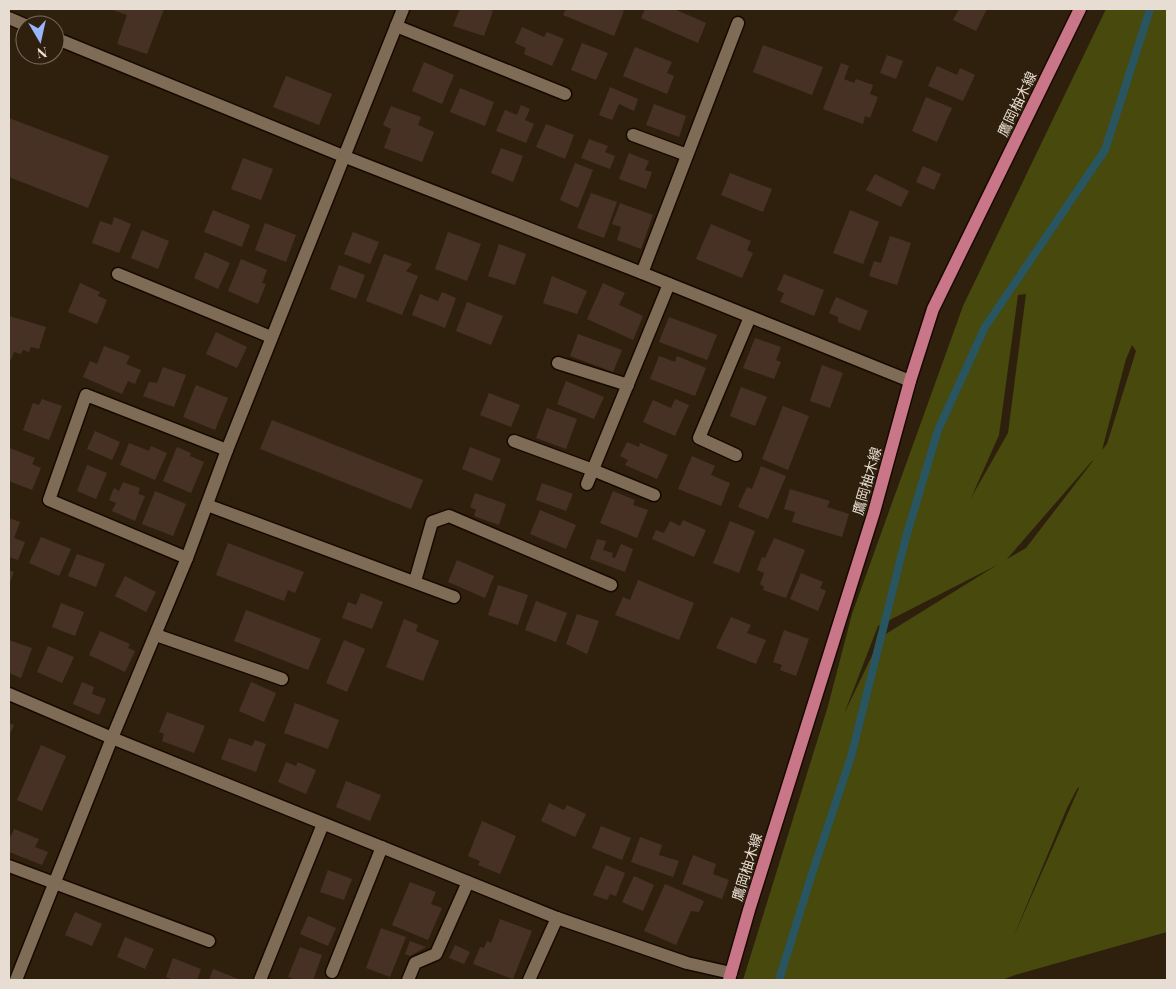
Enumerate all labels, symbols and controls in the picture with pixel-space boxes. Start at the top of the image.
north arrow [15,15,65,65]
text: N [36,43,49,64]
street label: 鷹岡柚木線 [993,68,1040,139]
street label: 鷹岡柚木線 [848,445,885,517]
street label: 鷹岡柚木線 [727,831,766,903]

